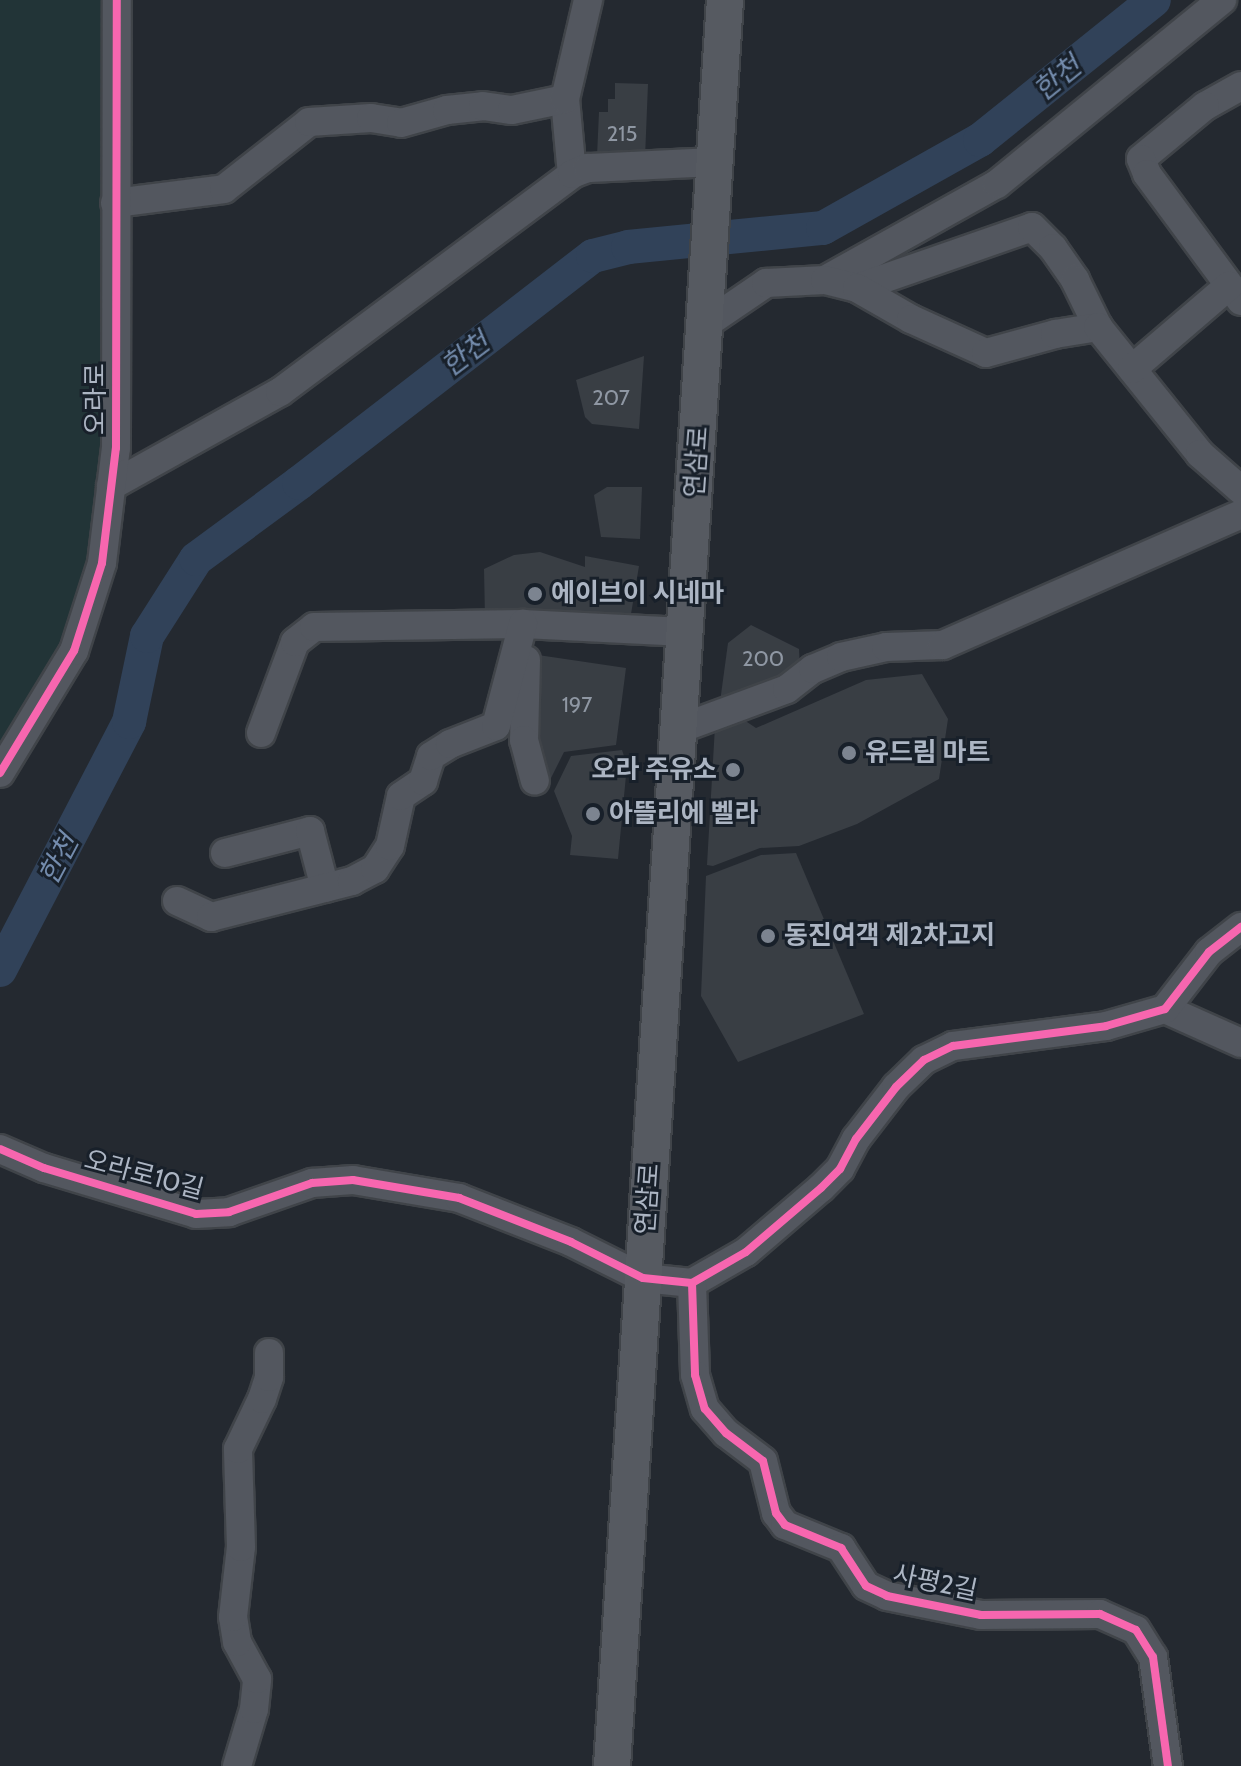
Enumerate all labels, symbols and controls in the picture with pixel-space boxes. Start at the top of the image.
water label: 한천 [1026,49,1088,107]
house number: 215 [607,121,637,147]
water label: 한천 [434,325,496,383]
street label: 오라로 [80,363,112,435]
house number: 207 [592,385,630,411]
street label: 연삼로 [679,425,715,499]
place label: 에이브이 시네마 [551,578,724,610]
marker: 에이브이 시네마 [526,585,544,603]
house number: 200 [742,646,784,672]
house number: 197 [562,692,592,718]
place label: 유드림 마트 [865,737,990,769]
marker: 유드림 마트 [840,744,858,762]
place label: 오라 주유소 [592,754,717,786]
marker: 오라 주유소 [724,761,742,779]
place label: 아뜰리에 벨라 [609,798,758,830]
marker: 아뜰리에 벨라 [584,805,602,823]
water label: 한천 [31,828,85,890]
place label: 동진여객 제2차고지 [784,920,995,952]
marker: 동진여객 제2차고지 [759,927,777,945]
street label: 오라로10길 [81,1144,207,1206]
street label: 연삼로 [630,1162,666,1236]
street label: 사평2길 [890,1559,980,1607]

